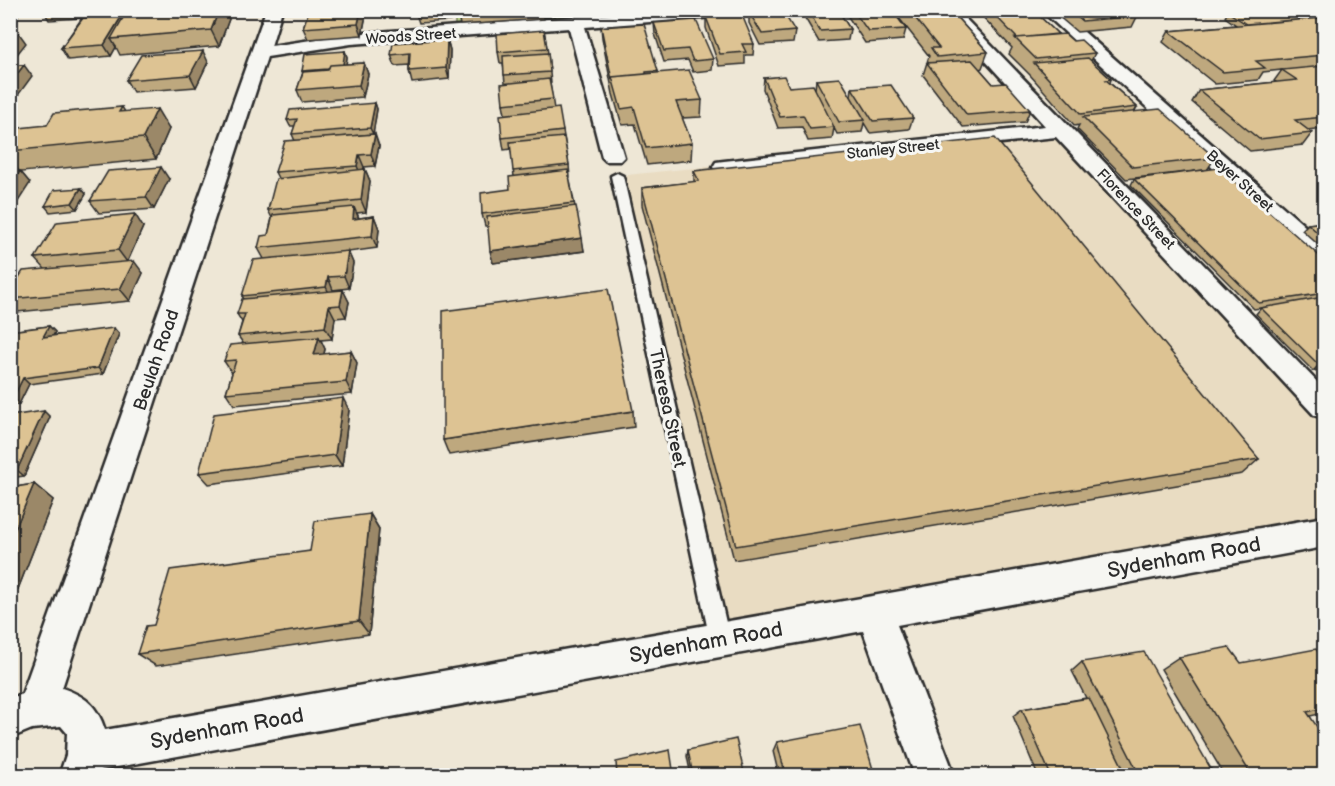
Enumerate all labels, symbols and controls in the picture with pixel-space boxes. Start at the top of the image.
street label: Woods Street [365,24,457,49]
street label: Stanley Street [846,135,941,164]
street label: Beyer Street [1202,146,1278,217]
street label: Florence Street [1092,165,1179,254]
street label: Beulah Road [129,307,184,413]
street label: Theresa Street [645,347,690,470]
street label: Sydenham Road [1105,532,1263,583]
street label: Sydenham Road [627,617,785,668]
street label: Sydenham Road [148,703,306,754]

